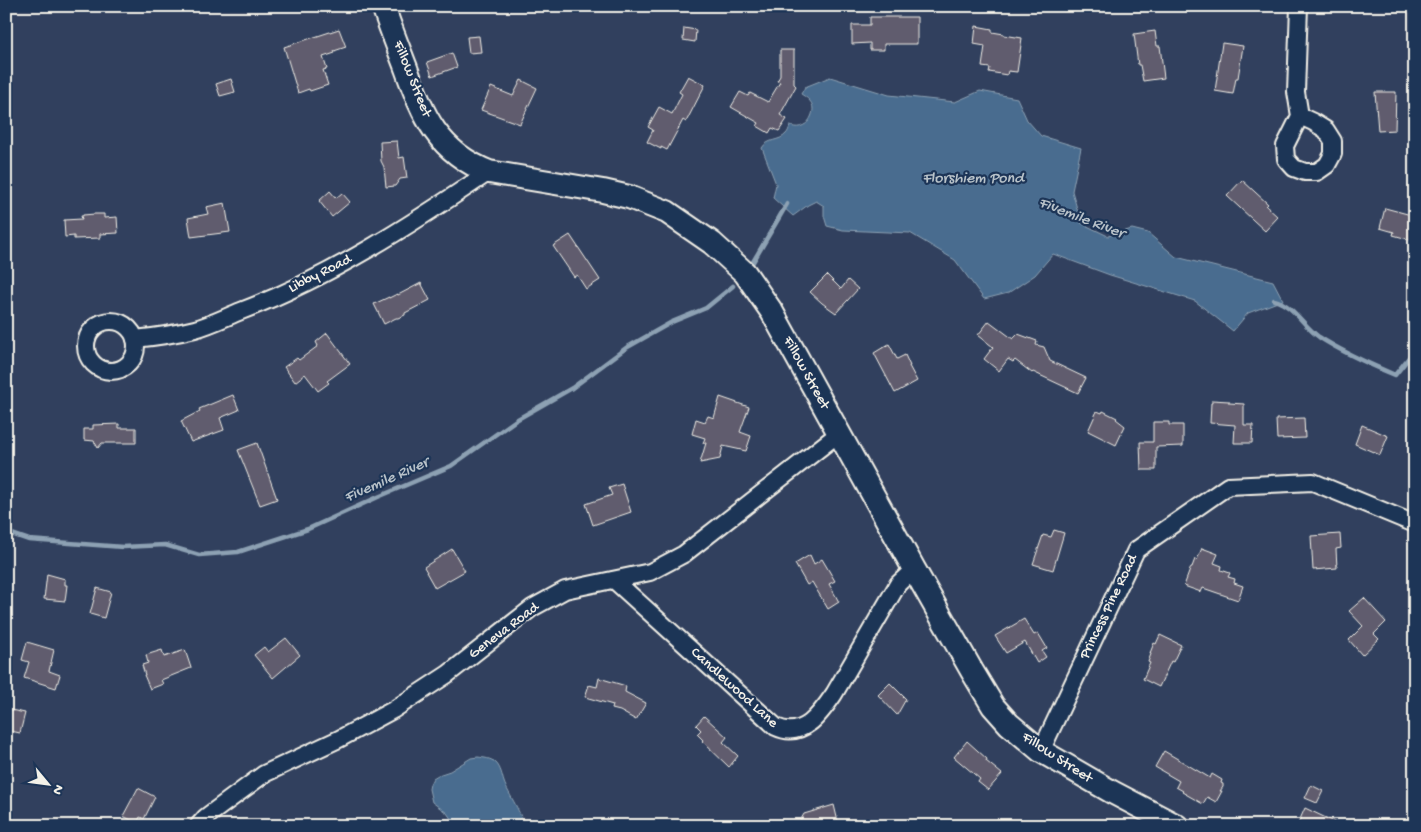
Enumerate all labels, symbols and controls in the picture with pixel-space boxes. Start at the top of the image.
street label: Fillow Street [388,37,436,121]
water label: Florshiem Pond [922,170,1025,189]
water label: Fivemile River [1035,194,1130,245]
street label: Libby Road [285,250,356,298]
street label: Fillow Street [778,333,834,414]
water label: Fivemile River [342,453,435,508]
street label: Princess Pine Road [1075,551,1143,663]
street label: Geneva Road [465,598,544,663]
street label: Candlewood Lane [686,644,782,732]
street label: Fillow Street [1017,728,1097,788]
north arrow [22,760,72,810]
text: N [48,781,67,797]

